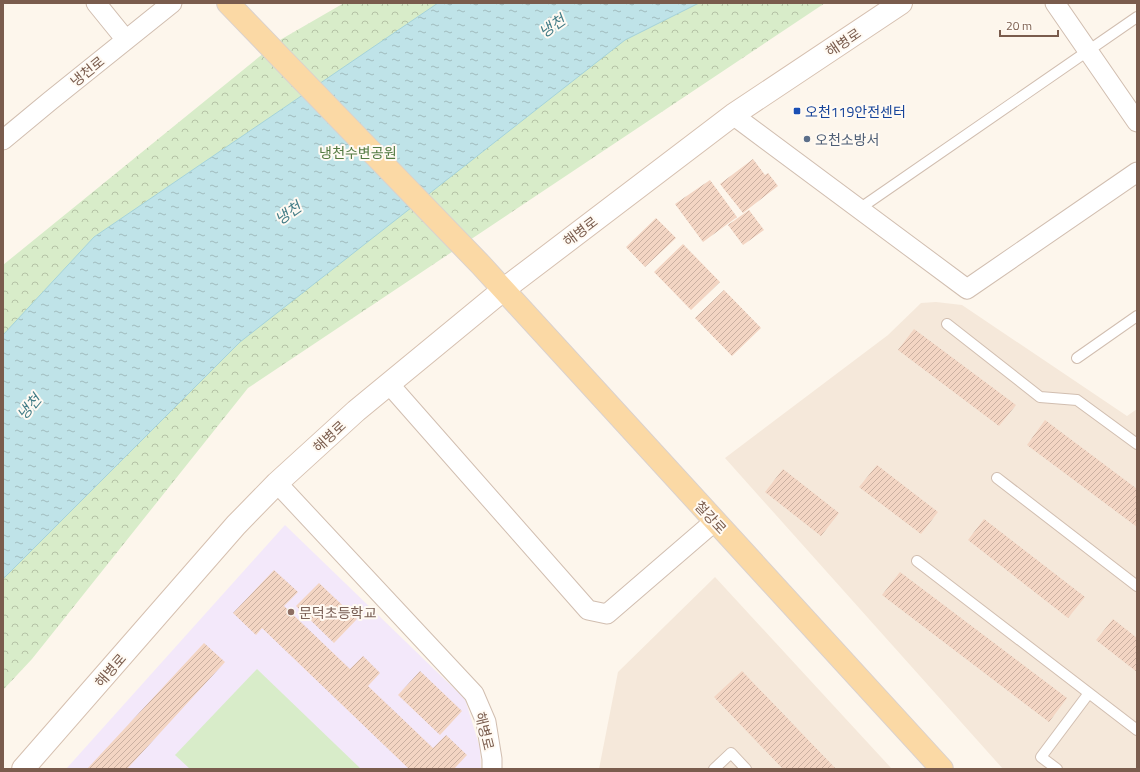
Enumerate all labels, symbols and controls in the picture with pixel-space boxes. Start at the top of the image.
water label: 냉천 [534,7,572,43]
scale bar [1000,12,1058,38]
text: 20 m [1006,16,1032,35]
street label: 해병로 [821,22,865,62]
street label: 냉천로 [65,51,109,91]
place label: 오천119안전센터 [805,101,906,122]
marker: 오천119안전센터 [792,106,802,116]
place label: 오천소방서 [815,129,879,150]
marker: 오천소방서 [802,134,812,144]
park label: 냉천수변공원 [319,142,397,163]
water label: 냉천 [270,194,308,230]
street label: 해병로 [558,211,602,251]
water label: 냉천 [11,387,48,425]
street label: 해병로 [308,415,350,457]
street label: 철강로 [690,496,732,538]
place label: 문덕초등학교 [299,602,376,623]
marker: 문덕초등학교 [286,607,296,617]
street label: 해병로 [89,648,131,691]
street label: 해병로 [470,710,500,752]

